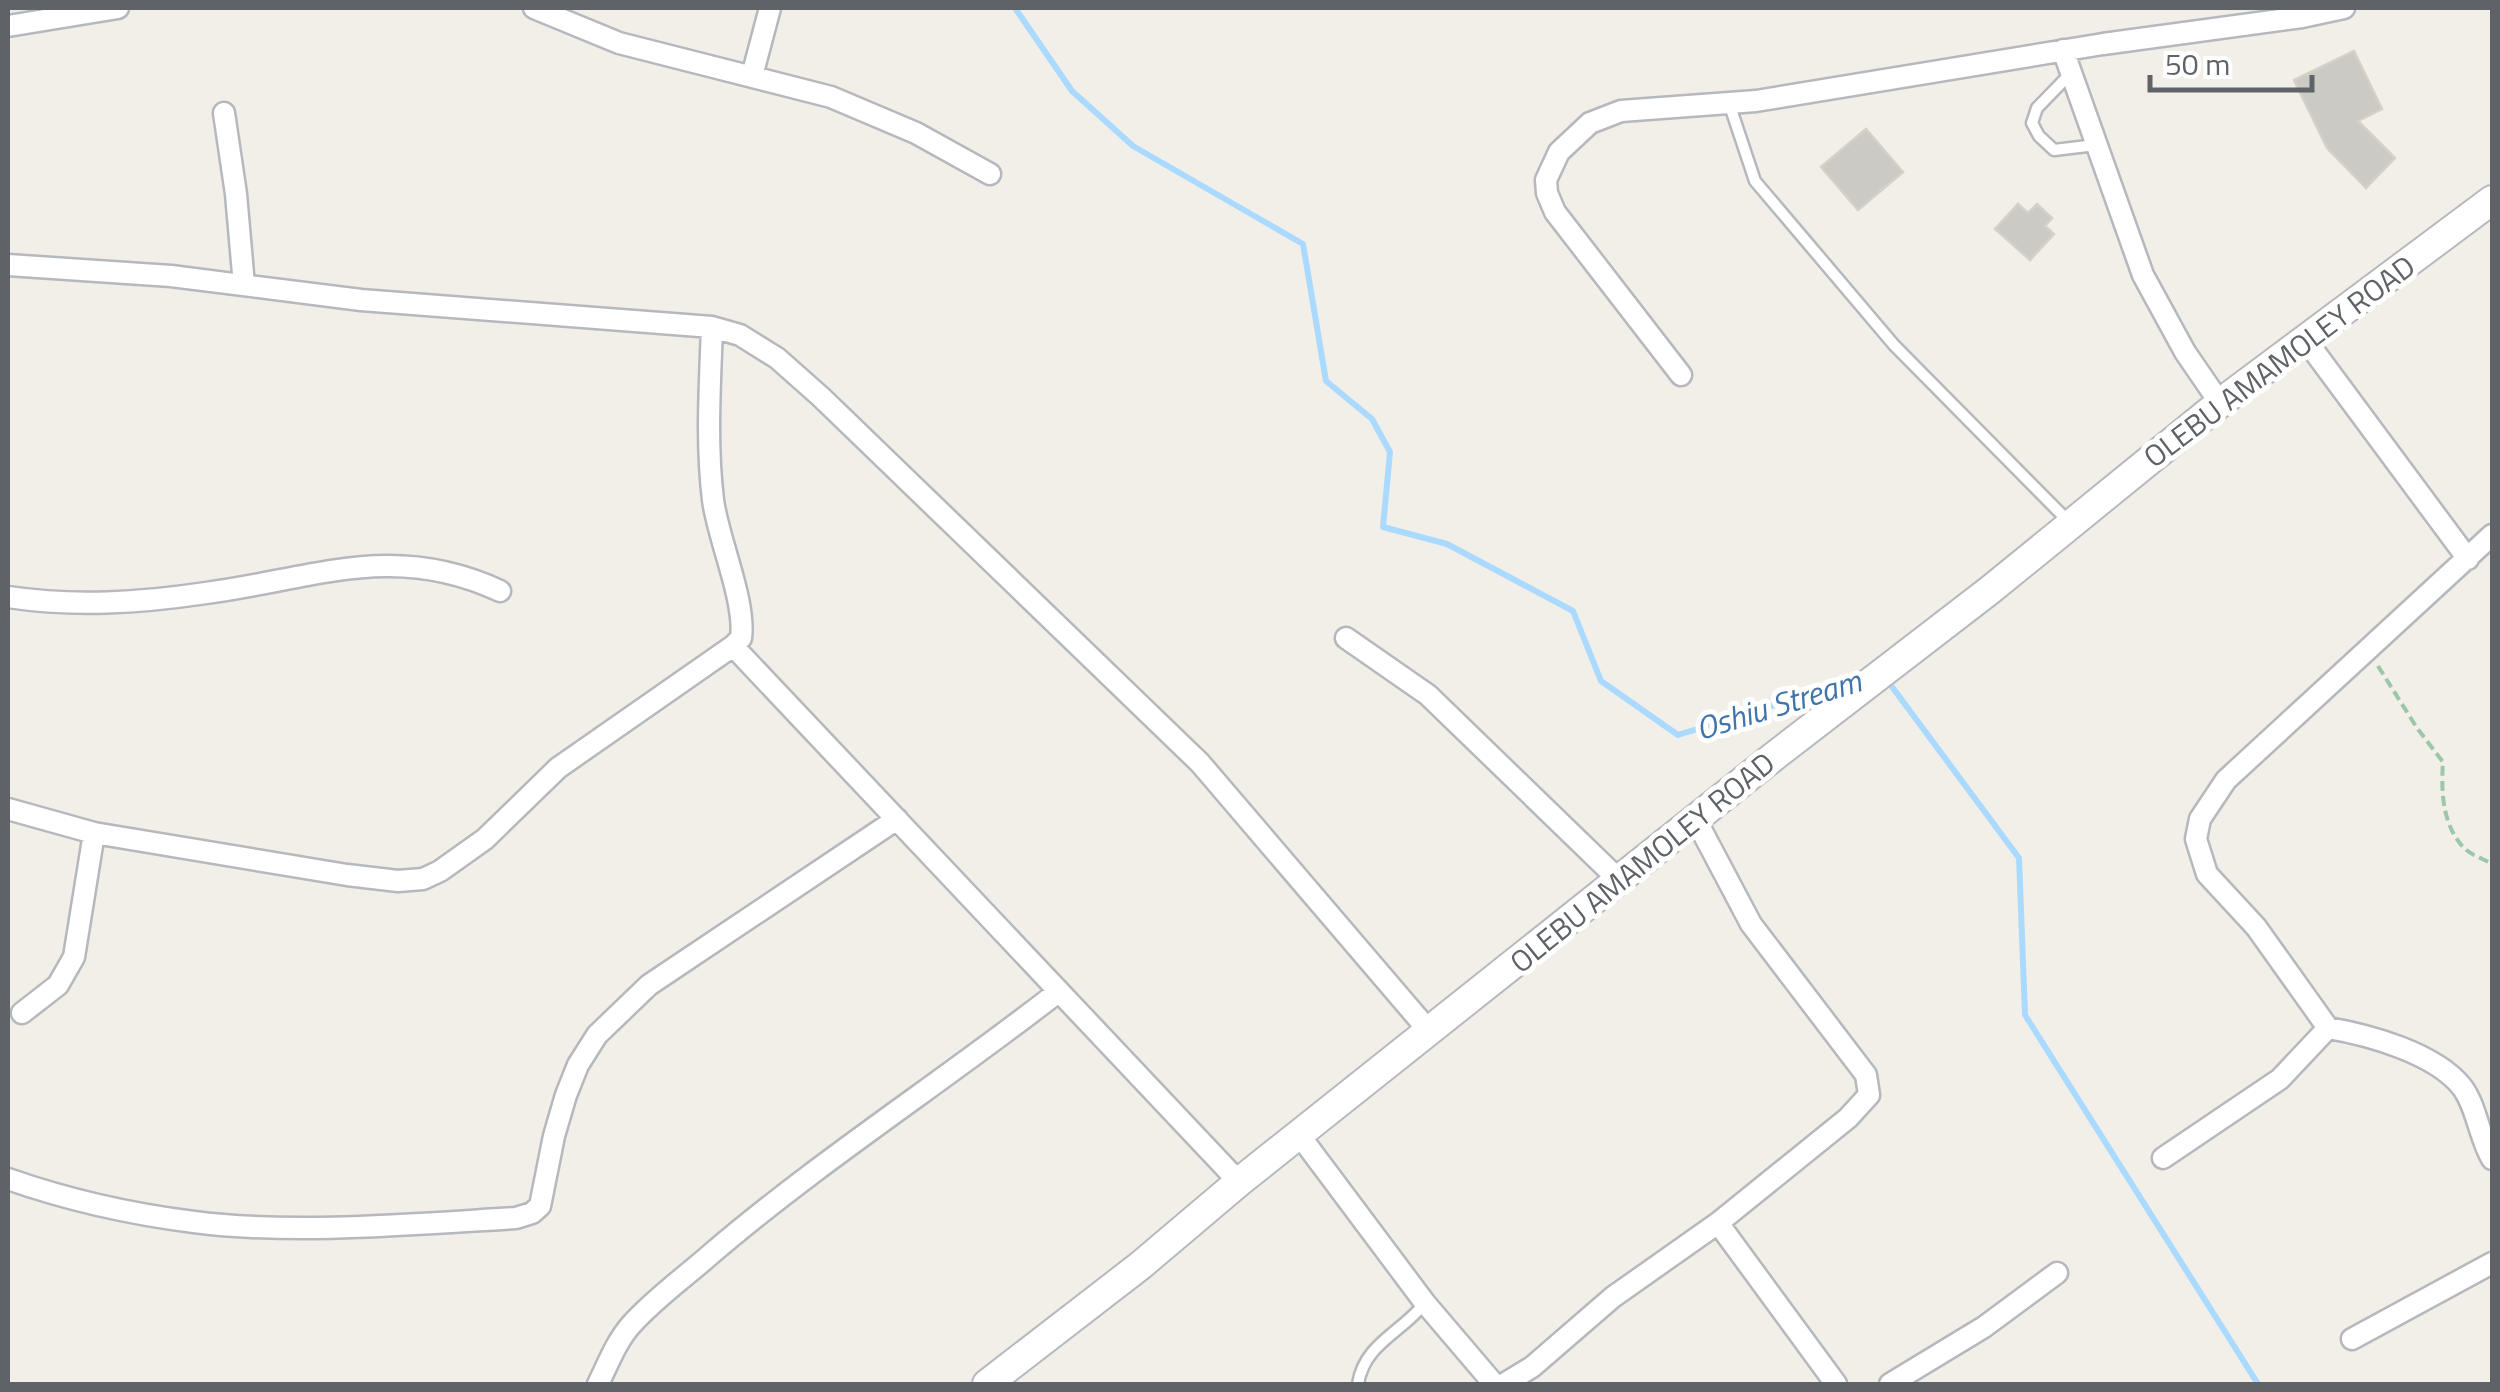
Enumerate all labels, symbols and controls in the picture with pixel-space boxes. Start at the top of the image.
scale bar [2150,30,2312,92]
text: 50 m [2165,41,2230,87]
street label: OLEBU AMAMOLEY ROAD [2133,243,2425,479]
water label: Oshiu Stream [1689,656,1868,752]
street label: OLEBU AMAMOLEY ROAD [1499,740,1785,984]

